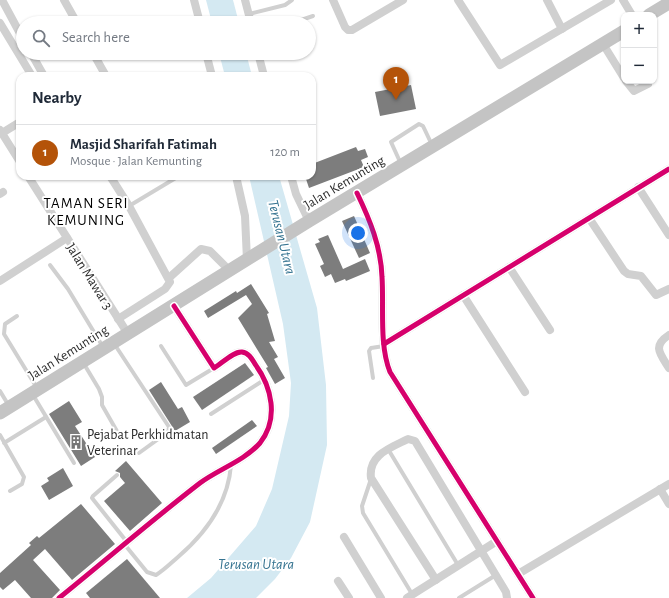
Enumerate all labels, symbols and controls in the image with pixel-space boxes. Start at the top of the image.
map controls [621,12,657,84]
button: + [621,12,657,48]
search box [16,16,316,60]
icon: search [30,27,52,49]
text: Search here [62,30,130,45]
button: − [621,48,657,84]
pin: 1 [383,67,409,100]
text: Nearby [32,89,82,106]
text: Masjid Sharifah Fatimah [70,137,217,152]
text: 1 [43,146,47,159]
text: 120 m [270,146,300,159]
street label: Jalan Kemunting [302,153,387,212]
text: Mosque · Jalan Kemunting [70,155,202,168]
district label: TAMAN SERI KEMUNING [43,196,129,228]
water label: Terusan Utara [265,198,298,276]
your location [348,223,368,243]
street label: Jalan Mawar 3 [63,241,115,312]
street label: Jalan Kemunting [26,323,111,383]
place label: Pejabat Perkhidmatan Veterinar [87,428,208,458]
building icon: Pejabat Perkhidmatan Veterinar [68,434,84,450]
water label: Terusan Utara [218,557,294,572]

